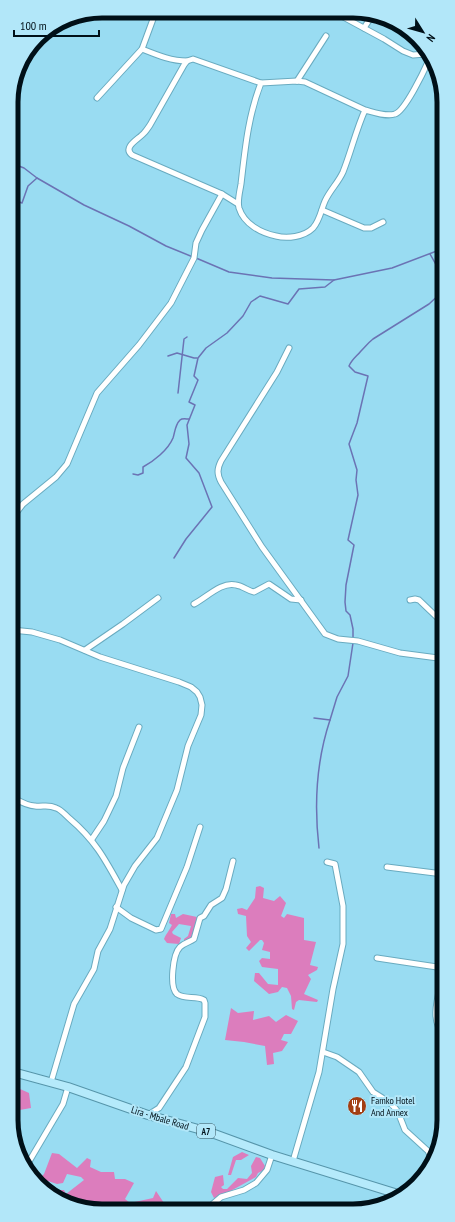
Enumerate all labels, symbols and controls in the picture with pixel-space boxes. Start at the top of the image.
scale bar [14,12,99,38]
north arrow [403,12,443,52]
text: 100 m [20,18,47,33]
text: N [424,31,438,45]
place label: Famko Hotel And Annex [371,1094,415,1119]
restaurant icon: Famko Hotel And Annex [346,1095,368,1117]
street label: Lira - Mbale Road [130,1103,190,1133]
road number: A7 [197,1124,215,1138]

